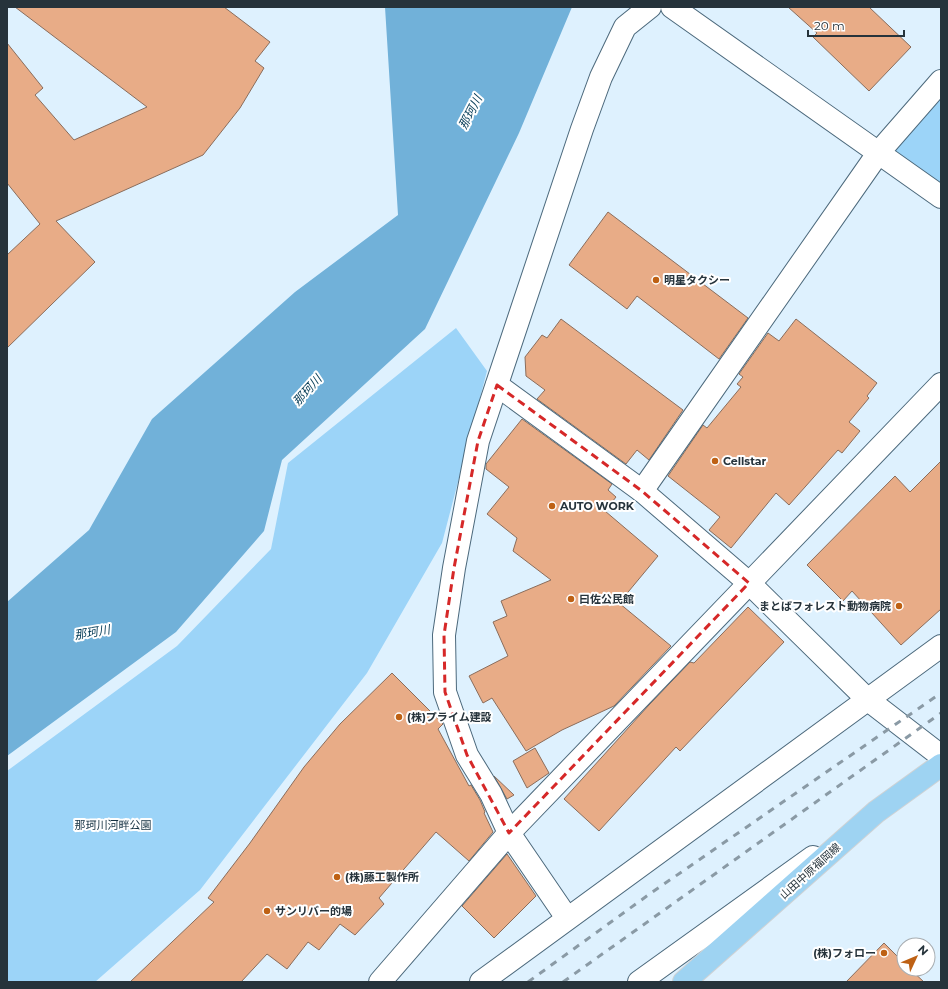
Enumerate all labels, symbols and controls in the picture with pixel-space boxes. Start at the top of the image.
scale bar [808,12,904,38]
text: 20 m [814,18,845,33]
water label: 那珂川 [455,91,486,131]
place label: 明星タクシー [664,273,730,287]
marker: 明星タクシー [651,275,661,285]
water label: 那珂川 [289,370,326,408]
place label: Cellstar [723,454,767,468]
marker: Cellstar [710,456,720,466]
place label: AUTO WORK [559,499,635,513]
marker: AUTO WORK [547,501,557,511]
place label: 曰佐公民館 [579,592,634,606]
marker: 曰佐公民館 [566,594,576,604]
place label: まとばフォレスト動物病院 [759,599,891,613]
marker: まとばフォレスト動物病院 [894,601,904,611]
water label: 那珂川 [73,621,113,643]
place label: (株)プライム建設 [407,710,492,724]
marker: (株)プライム建設 [394,712,404,722]
park label: 那珂川河畔公園 [75,818,152,832]
street label: 山田中原福岡線 [777,840,843,902]
place label: (株)藤工製作所 [345,870,419,884]
marker: (株)藤工製作所 [332,872,342,882]
place label: サンリバー的場 [275,904,352,918]
marker: サンリバー的場 [262,906,272,916]
north arrow [896,937,936,977]
text: N [915,942,931,958]
place label: (株)フォロー [813,946,876,960]
marker: (株)フォロー [879,948,889,958]

